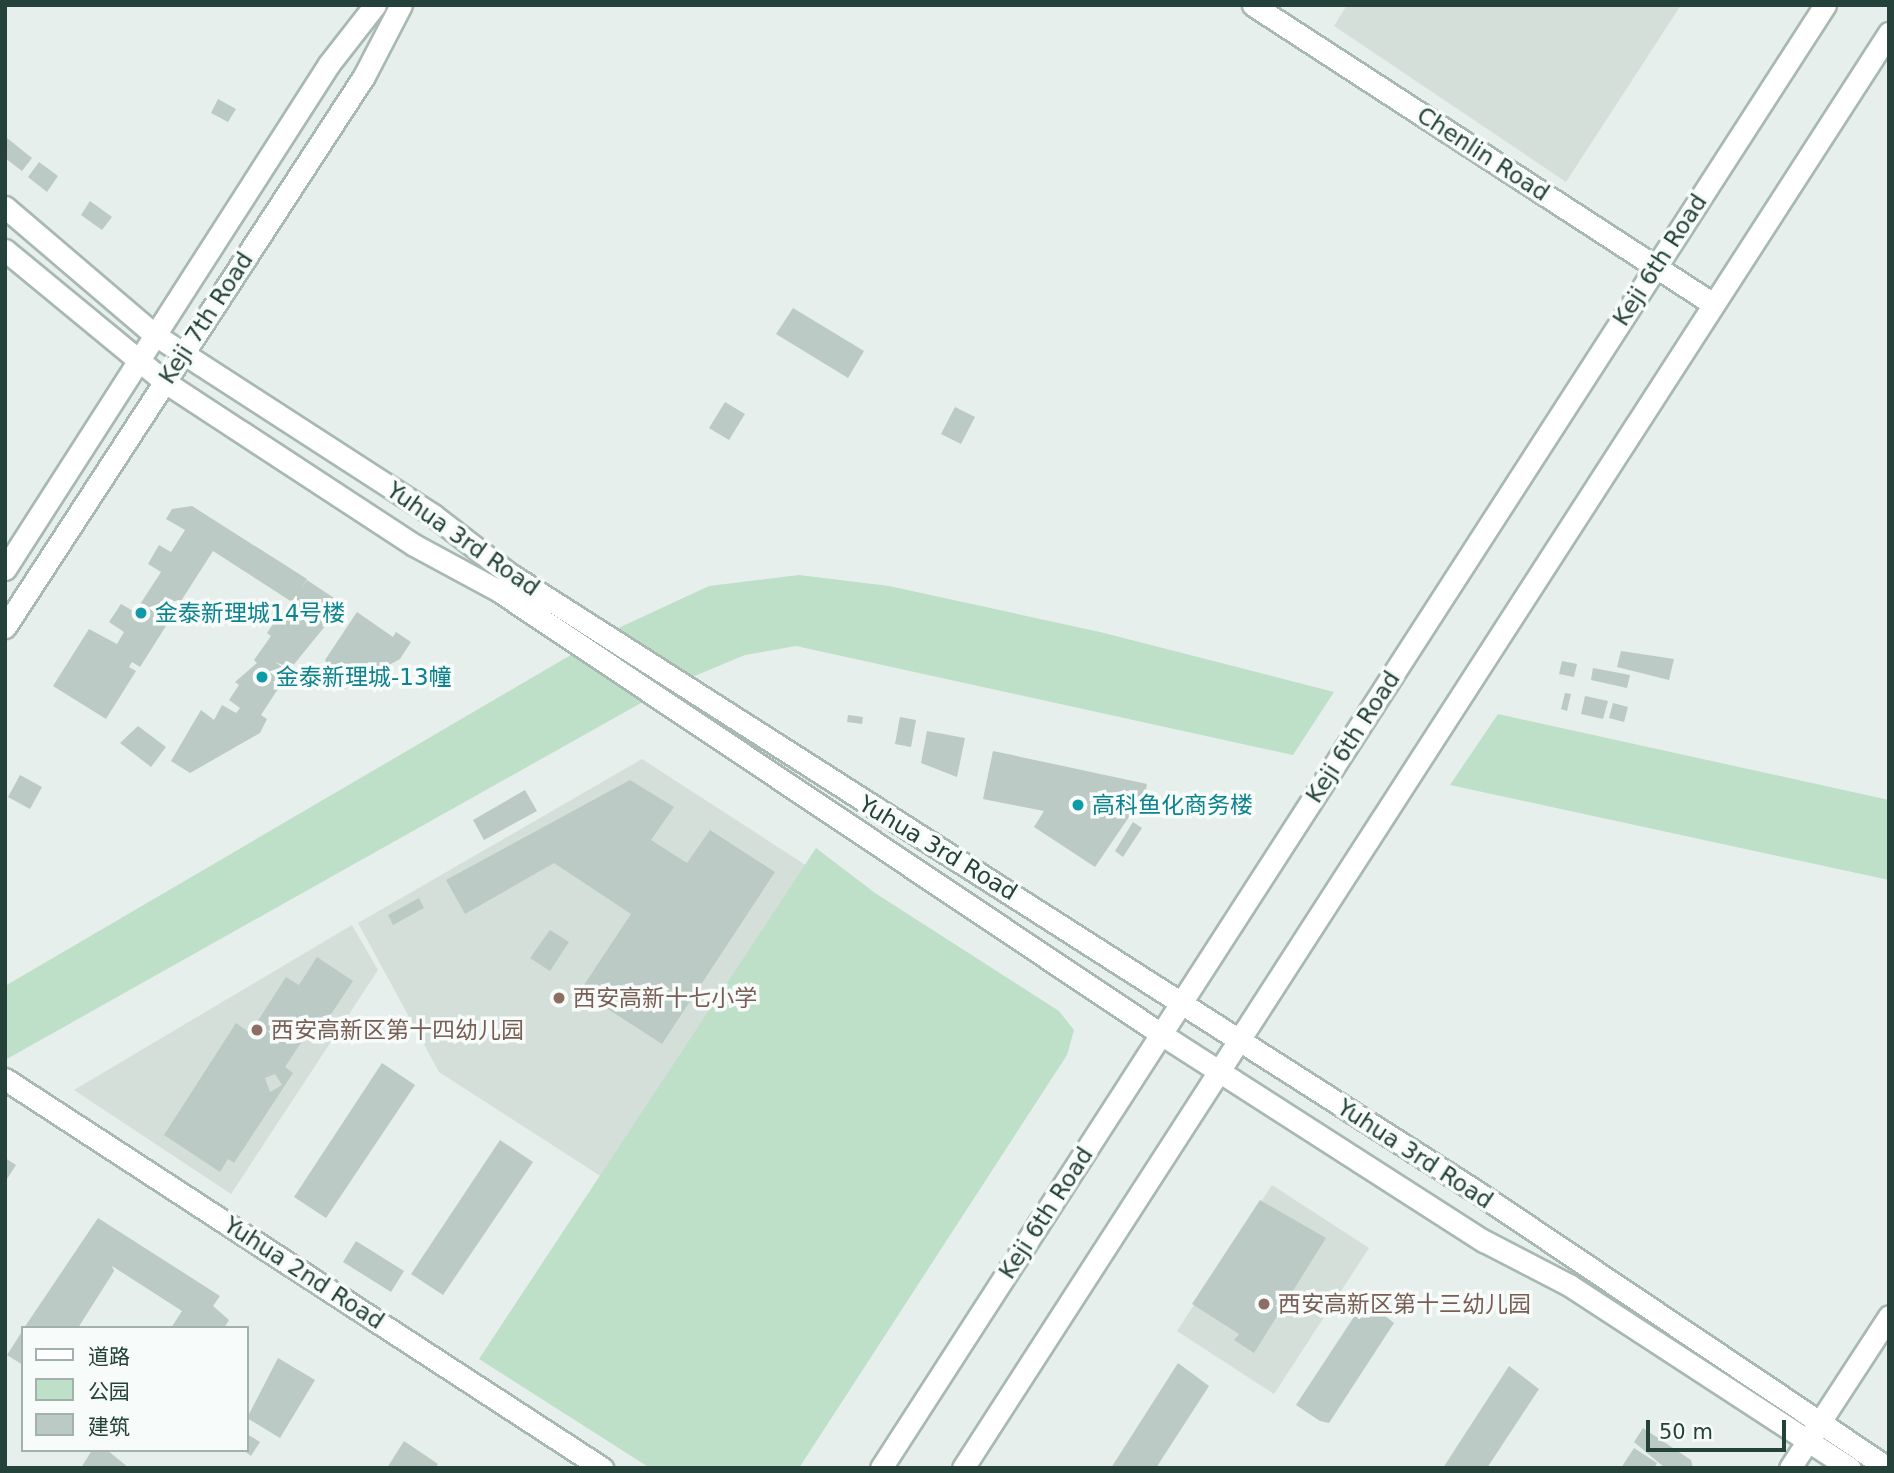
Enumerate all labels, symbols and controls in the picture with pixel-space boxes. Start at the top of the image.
street label: Chenlin Road [1412,101,1554,207]
street label: Keji 6th Road [1607,189,1713,331]
street label: Keji 7th Road [153,247,259,389]
street label: Yuhua 3rd Road [381,476,545,602]
place label: 金泰新理城14号楼 [155,599,345,627]
marker: 金泰新理城14号楼 [133,605,149,621]
place label: 金泰新理城-13幢 [276,663,452,691]
street label: Keji 6th Road [1300,666,1406,808]
marker: 金泰新理城-13幢 [254,669,270,685]
street label: Yuhua 3rd Road [854,790,1022,906]
place label: 高科鱼化商务楼 [1092,791,1253,819]
marker: 高科鱼化商务楼 [1070,797,1086,813]
place label: 西安高新十七小学 [573,984,757,1012]
marker: 西安高新十七小学 [551,990,567,1006]
place label: 西安高新区第十四幼儿园 [271,1016,524,1044]
marker: 西安高新区第十四幼儿园 [249,1022,265,1038]
street label: Yuhua 3rd Road [1332,1093,1498,1215]
street label: Keji 6th Road [993,1142,1099,1284]
street label: Yuhua 2nd Road [219,1211,389,1335]
place label: 西安高新区第十三幼儿园 [1278,1290,1531,1318]
marker: 西安高新区第十三幼儿园 [1256,1296,1272,1312]
legend [21,1326,248,1452]
text: 道路 [88,1345,130,1369]
text: 公园 [88,1380,130,1404]
scale bar [1649,1406,1789,1450]
text: 建筑 [88,1415,130,1439]
text: 50 m [1659,1420,1713,1444]

